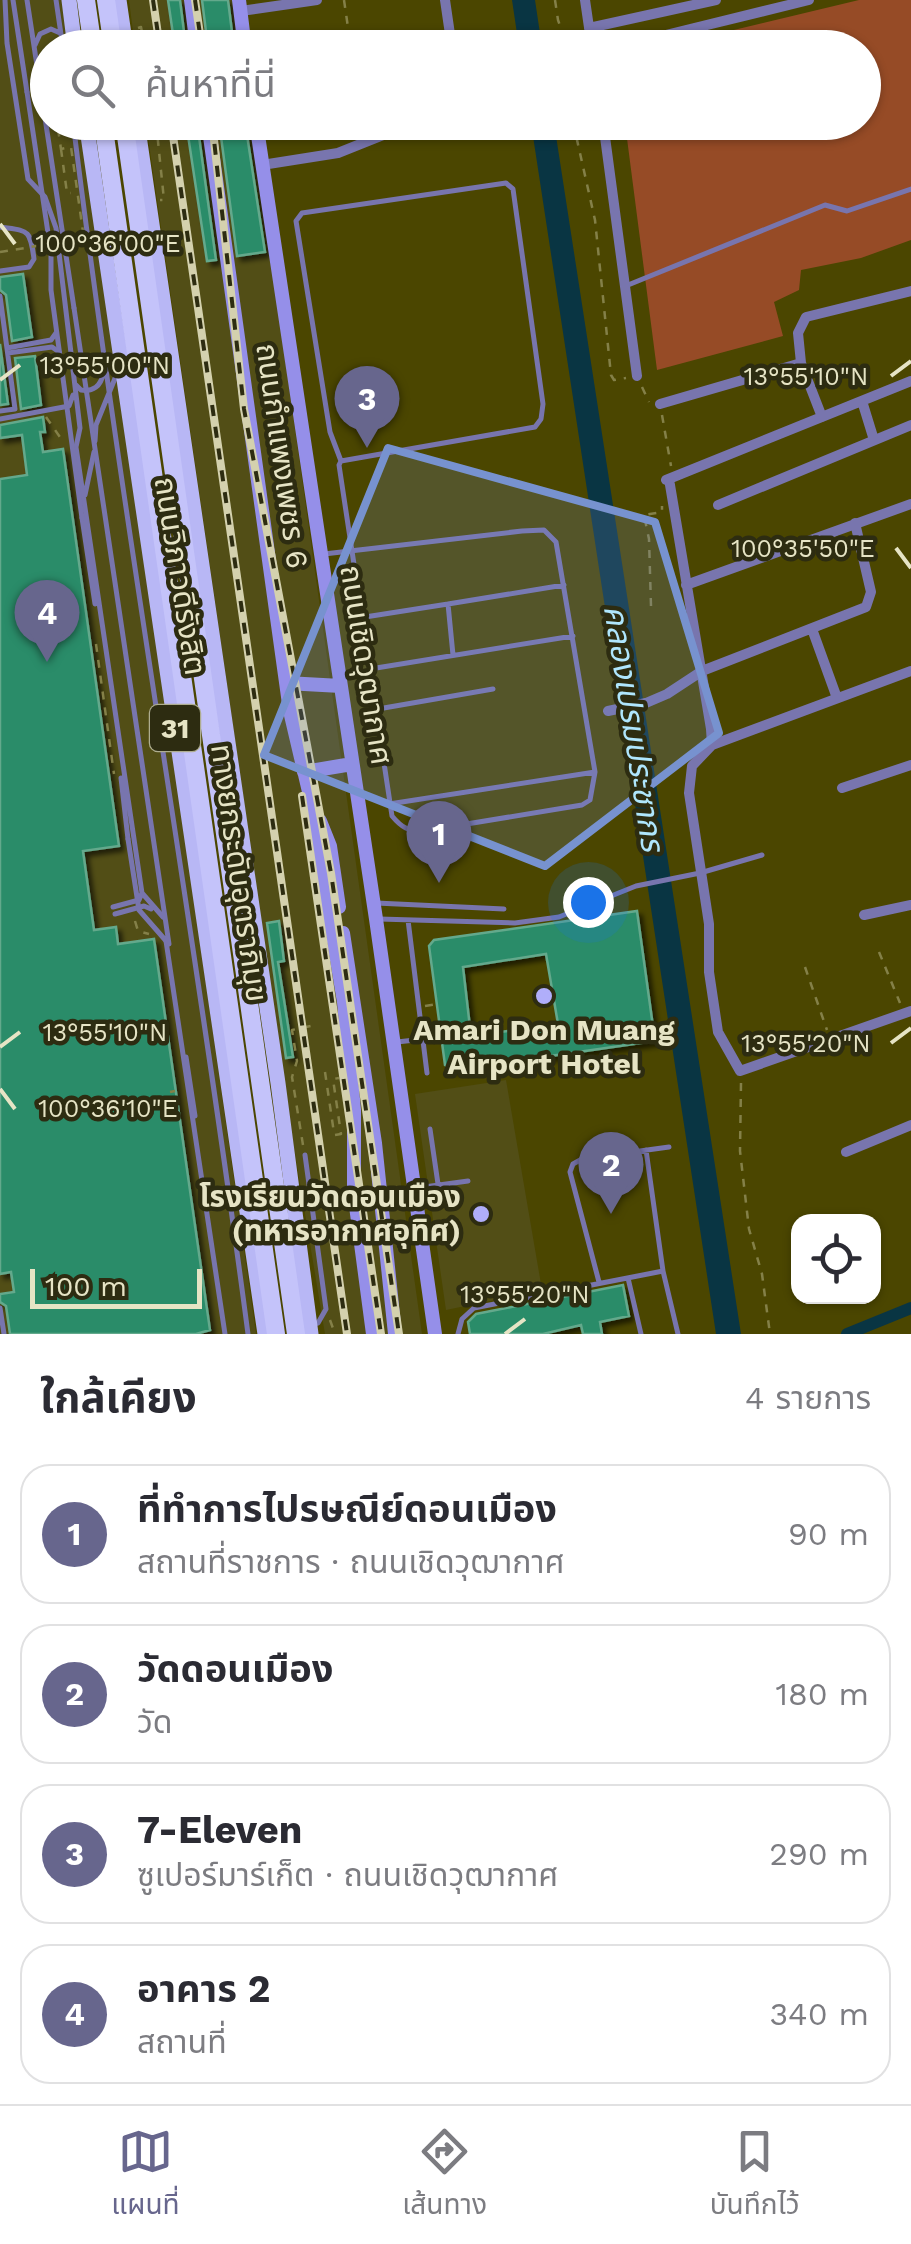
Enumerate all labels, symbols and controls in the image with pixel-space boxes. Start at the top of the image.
search box [30,30,881,140]
icon: search [65,58,120,113]
text: ค้นหาที่นี่ [145,62,276,106]
text: 100°36'00"E [35,229,181,258]
street label: ถนนกำแพงเพชร 6 [249,341,316,571]
text: 13°55'00"N [40,351,170,380]
text: 13°55'10"N [744,362,868,391]
pin: 3 [334,366,400,448]
street label: ถนนวิภาวดีรังสิต [148,474,213,677]
text: 100°35'50"E [731,534,875,563]
street label: ถนนเชิดวุฒากาศ [332,563,400,767]
pin: 4 [15,580,80,662]
water label: คลองเปรมประชากร [596,602,673,856]
road number: 31 [150,705,200,751]
street label: ทางยกระดับอุตราภิมุข [203,742,275,1004]
pin: 1 [406,800,472,883]
your location [563,877,614,928]
marker: Amari Don Muang Airport Hotel [533,985,555,1007]
place label: Amari Don Muang Airport Hotel [413,1012,675,1081]
text: 13°55'10"N [43,1018,167,1047]
text: 13°55'20"N [741,1029,871,1058]
text: 100°36'10"E [38,1094,178,1123]
pin: 2 [578,1132,644,1214]
place label: โรงเรียนวัดดอนเมือง (ทหารอากาศอุทิศ) [199,1179,461,1249]
marker: โรงเรียนวัดดอนเมือง (ทหารอากาศอุทิศ) [470,1203,492,1225]
map controls [791,1214,881,1304]
button: locate [791,1214,881,1304]
scale bar [30,1264,202,1308]
text: 100 m [45,1270,127,1303]
text: 13°55'20"N [460,1280,590,1309]
text: ใกล้เคียง [40,1373,197,1422]
text: 4 รายการ [745,1379,871,1417]
text: ที่ทำการไปรษณีย์ดอนเมือง [137,1487,557,1531]
text: 1 [68,1515,81,1553]
text: 90 m [788,1515,869,1553]
text: สถานที่ราชการ · ถนนเชิดวุฒากาศ [137,1543,565,1581]
text: วัดดอนเมือง [137,1647,334,1691]
text: 2 [65,1675,84,1713]
text: 180 m [775,1675,869,1713]
text: วัด [137,1703,172,1741]
text: 7-Eleven [137,1808,302,1852]
text: 3 [65,1835,84,1873]
text: 290 m [769,1835,869,1873]
text: ซูเปอร์มาร์เก็ต · ถนนเชิดวุฒากาศ [137,1856,558,1894]
text: อาคาร 2 [137,1967,270,2011]
text: 4 [64,1995,85,2033]
text: 340 m [769,1995,869,2033]
text: สถานที่ [137,2023,227,2061]
tab: แผนที่ [111,2124,180,2227]
tab: เส้นทาง [402,2124,487,2227]
tab: บันทึกไว้ [710,2124,800,2227]

